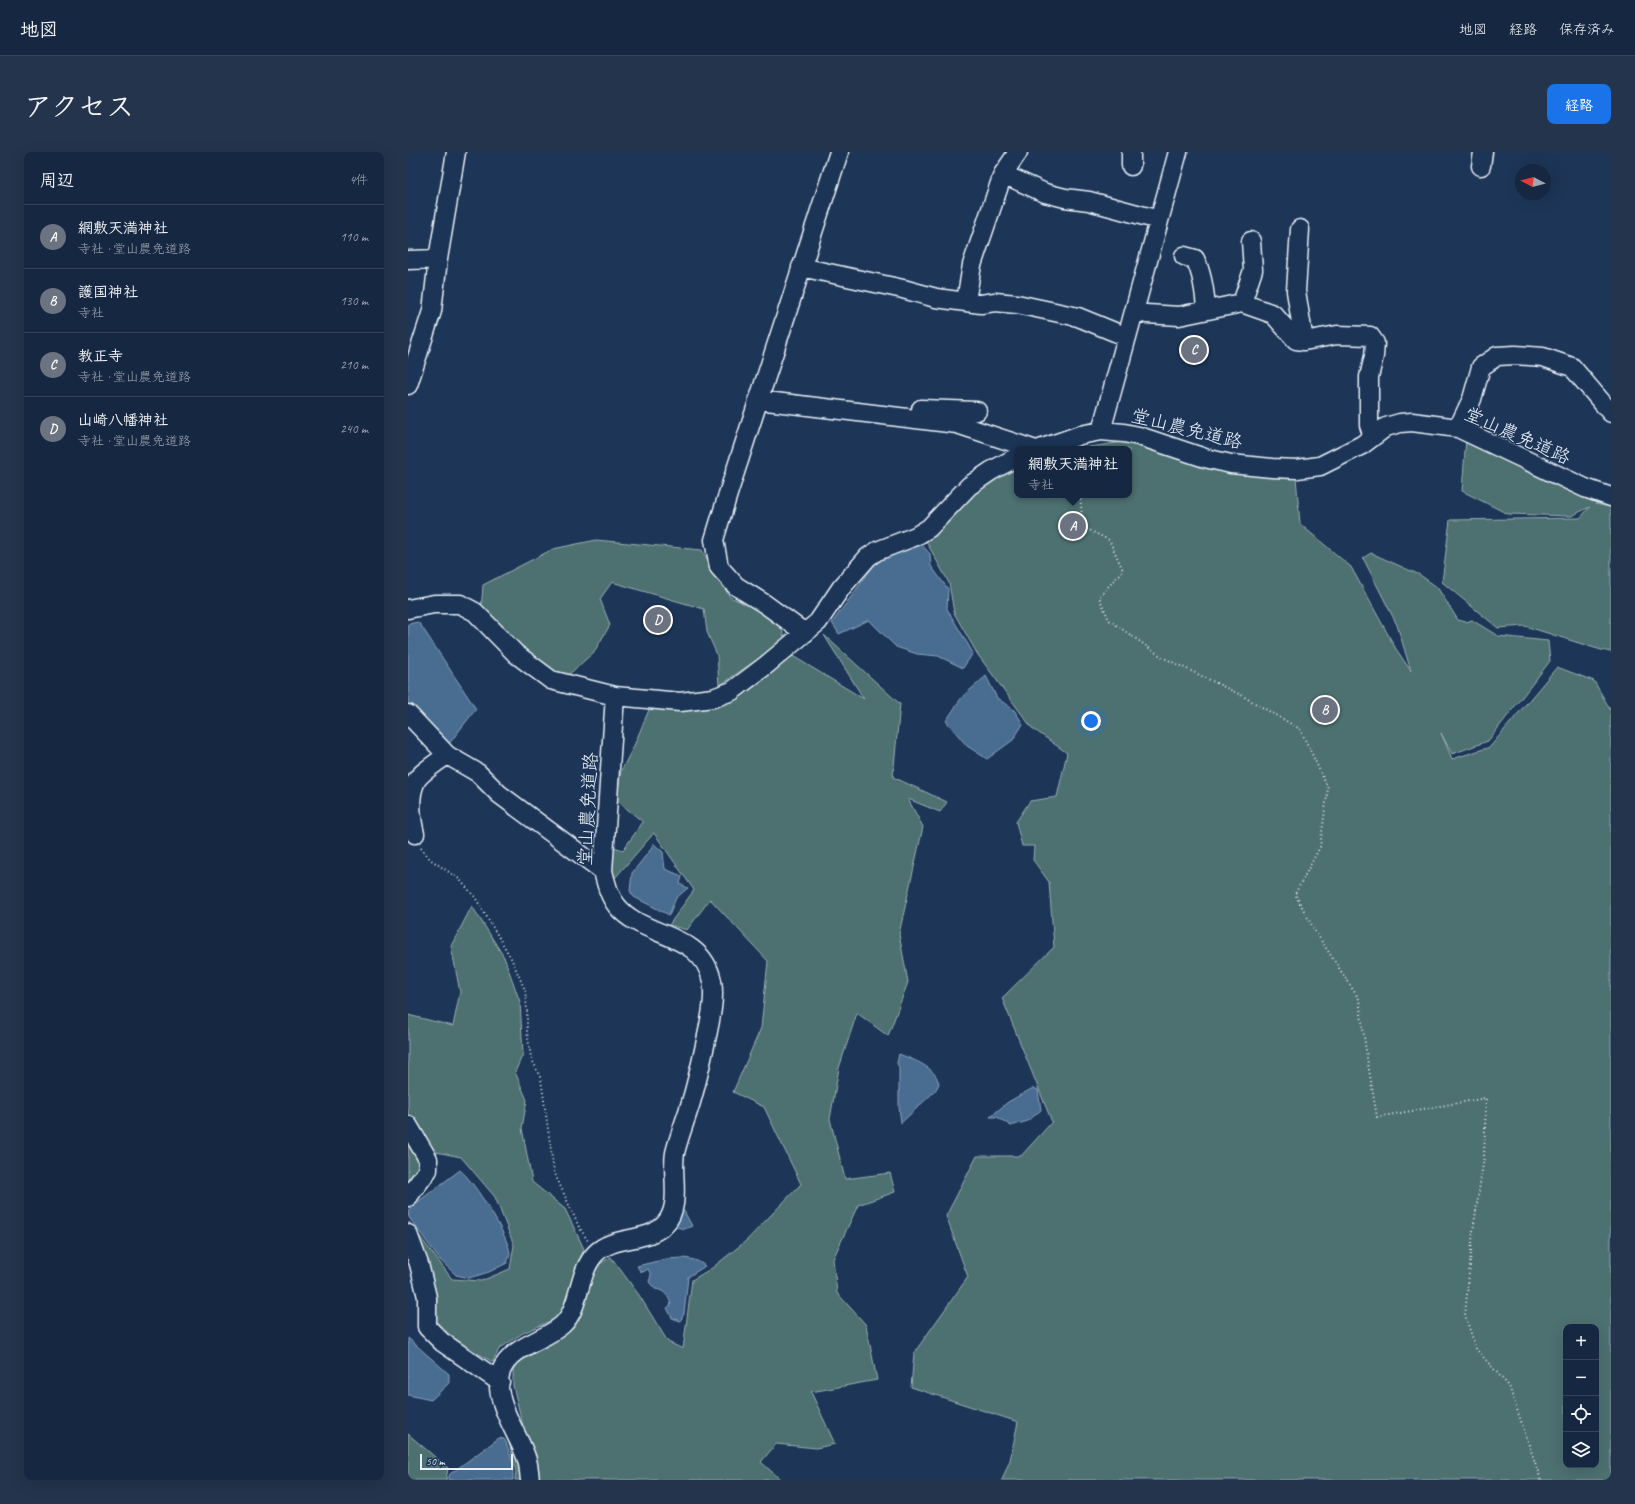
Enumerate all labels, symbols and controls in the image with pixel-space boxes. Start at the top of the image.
text: 地図 [20,18,58,42]
text: 地図 [1459,21,1487,38]
text: 経路 [1509,21,1537,38]
text: 保存済み [1559,21,1615,38]
button: 経路 [1547,84,1611,124]
text: アクセス [24,89,134,124]
north arrow [1515,164,1551,200]
text: 周辺 [40,170,74,191]
text: 4件 [349,172,368,188]
text: 網敷天満神社 [78,219,168,238]
text: A [50,229,56,245]
text: 110 m [340,229,368,245]
text: 寺社 · 堂山農免道路 [78,241,191,257]
text: 護国神社 [78,283,138,302]
text: B [50,293,56,309]
text: 130 m [340,293,368,309]
text: 寺社 [78,305,104,321]
pin: C [1181,335,1207,365]
text: 教正寺 [78,347,123,366]
text: C [50,357,56,373]
text: 210 m [340,357,368,373]
text: 寺社 · 堂山農免道路 [78,369,191,385]
street label: 堂山農免道路 [1461,402,1575,470]
street label: 堂山農免道路 [1129,404,1245,454]
text: 山崎八幡神社 [78,411,168,430]
text: D [49,421,57,437]
text: 240 m [340,421,368,437]
text: 寺社 · 堂山農免道路 [78,433,191,449]
popup [1014,446,1132,498]
text: 網敷天満神社 [1028,455,1118,474]
text: 寺社 [1028,477,1054,493]
pin: A [1060,511,1086,541]
pin: D [645,605,671,635]
pin: B [1312,695,1338,725]
your location [1081,711,1101,731]
street label: 堂山農免道路 [573,751,603,867]
map controls [1563,1324,1599,1468]
button: + [1563,1324,1599,1360]
button: − [1563,1360,1599,1396]
button: locate [1563,1396,1599,1432]
button: layers [1563,1432,1599,1468]
scale bar [420,1452,513,1471]
text: 50 m [426,1454,445,1468]

